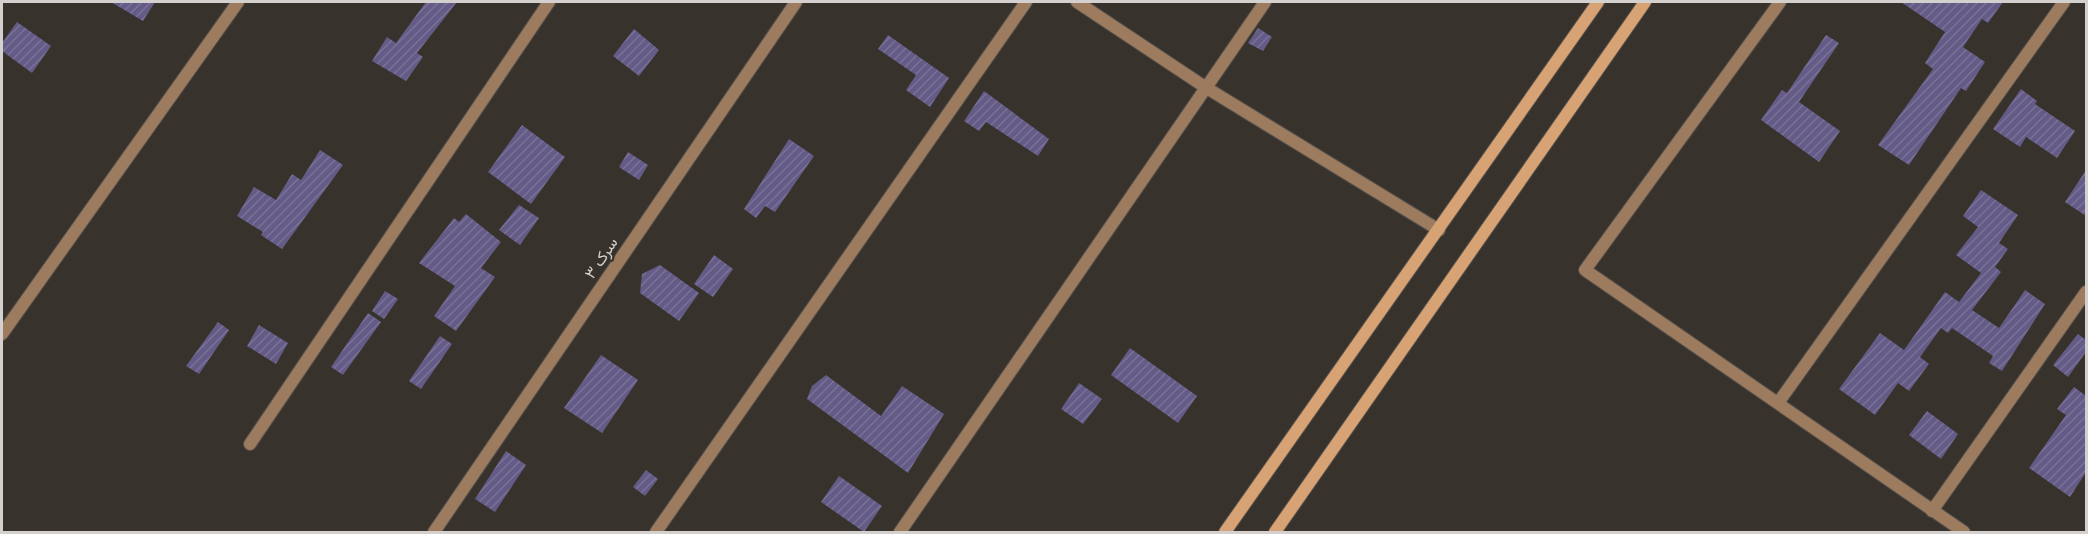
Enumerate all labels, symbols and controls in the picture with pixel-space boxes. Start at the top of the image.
street label: سرک ۳ [580,234,623,283]

